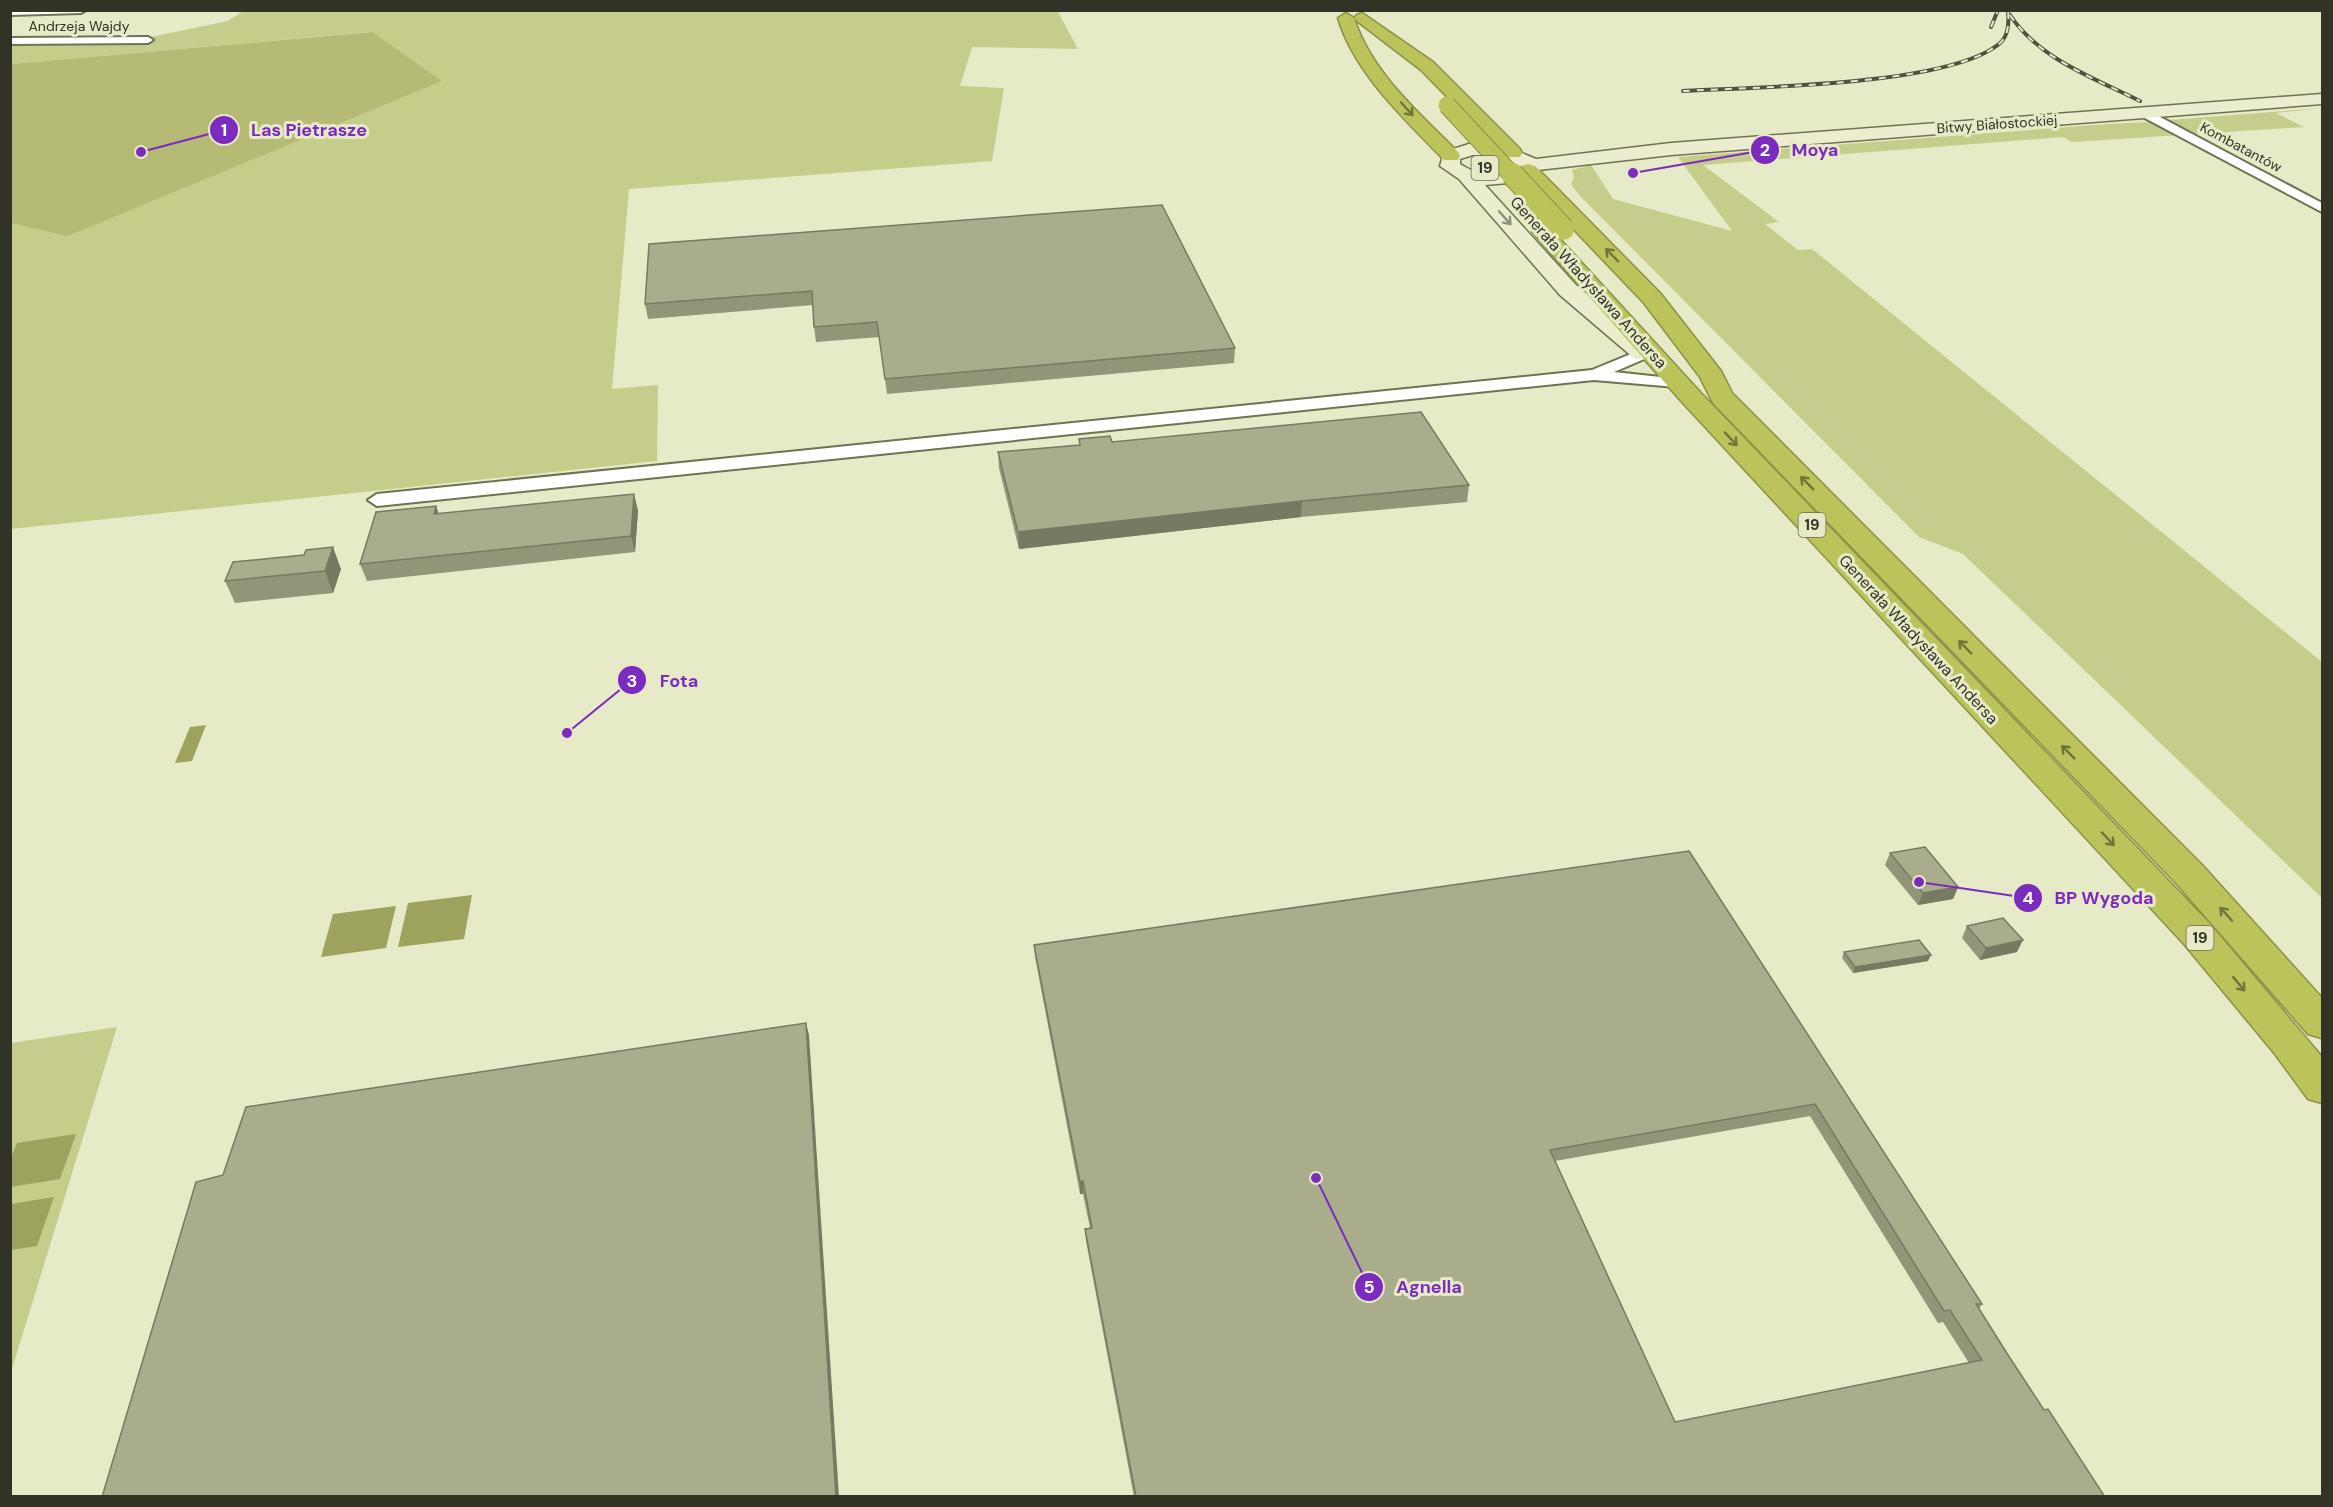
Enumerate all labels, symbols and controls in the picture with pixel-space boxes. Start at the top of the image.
street label: Andrzeja Wajdy [29,17,130,35]
one-way arrow [1400,101,1414,116]
street label: Bitwy Białostockiej [1936,111,2058,137]
callout: Las Pietrasze [209,112,379,148]
text: 1 [221,118,227,142]
text: Las Pietrasze [251,118,367,142]
street label: Kombatantów [2197,118,2285,176]
callout: Moya [1750,132,1851,168]
text: 2 [1760,138,1770,162]
text: Moya [1792,138,1838,162]
road number: 19 [1472,156,1498,180]
street label: Generała Władysława Andersa [1506,192,1672,373]
one-way arrow [1498,210,1512,225]
one-way arrow [1605,247,1619,262]
one-way arrow [1724,432,1738,447]
one-way arrow [1799,475,1814,490]
road number: 19 [1798,513,1826,537]
street label: Generała Władysława Andersa [1834,550,2003,729]
one-way arrow [1958,639,1972,654]
callout: Fota [617,662,710,698]
text: 3 [627,669,637,693]
text: Fota [660,669,698,693]
one-way arrow [2061,745,2076,760]
one-way arrow [2101,832,2115,847]
callout: BP Wygoda [2013,880,2166,916]
text: 4 [2022,886,2034,910]
text: BP Wygoda [2055,886,2154,910]
one-way arrow [2219,907,2233,922]
road number: 19 [2186,926,2214,950]
one-way arrow [2232,976,2246,991]
callout: Agnella [1354,1269,1474,1305]
text: 5 [1363,1275,1375,1299]
text: Agnella [1396,1275,1462,1299]

